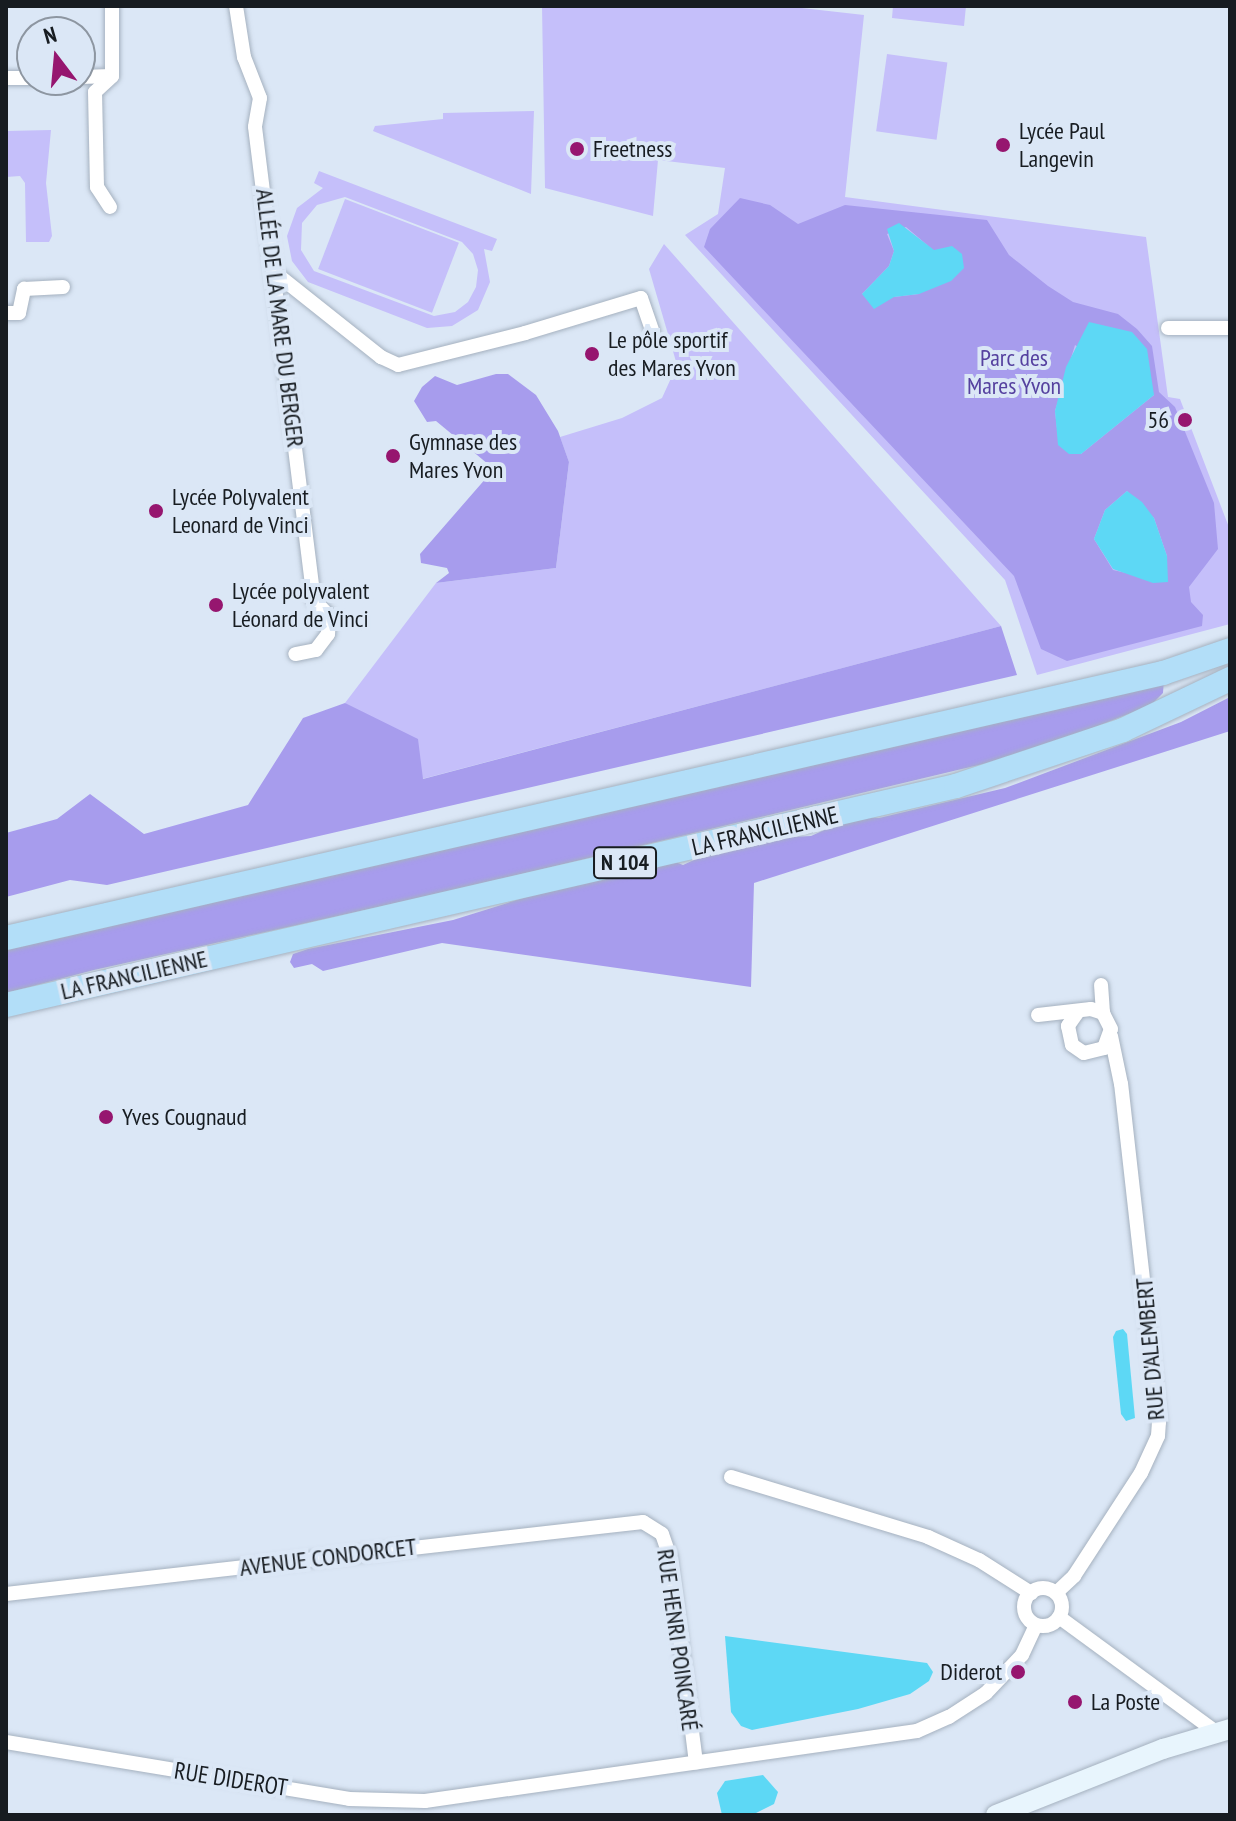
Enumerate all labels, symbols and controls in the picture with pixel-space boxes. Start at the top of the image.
north arrow [16,16,96,96]
text: N [40,20,60,50]
place label: Lycée Paul Langevin [1019,117,1105,173]
place label: Freetness [593,135,672,163]
marker: Lycée Paul Langevin [994,136,1012,154]
marker: Freetness [568,140,586,158]
street label: ALLÉE DE LA MARE DU BERGER [250,187,310,449]
place label: Le pôle sportif des Mares Yvon [608,326,736,382]
park label: Parc des Mares Yvon [967,344,1061,400]
marker: Le pôle sportif des Mares Yvon [583,345,601,363]
place label: 56 [1147,406,1169,434]
marker: 56 [1176,411,1194,429]
place label: Gymnase des Mares Yvon [409,428,517,484]
marker: Gymnase des Mares Yvon [384,447,402,465]
place label: Lycée Polyvalent Leonard de Vinci [172,483,309,539]
marker: Lycée Polyvalent Leonard de Vinci [147,502,165,520]
place label: Lycée polyvalent Léonard de Vinci [232,577,369,633]
marker: Lycée polyvalent Léonard de Vinci [207,596,225,614]
street label: LA FRANCILIENNE [689,800,841,862]
road number: N 104 [593,845,657,881]
street label: LA FRANCILIENNE [58,944,210,1006]
place label: Yves Cougnaud [122,1103,247,1131]
marker: Yves Cougnaud [97,1108,115,1126]
street label: RUE D'ALEMBERT [1129,1277,1171,1421]
street label: AVENUE CONDORCET [238,1532,418,1582]
street label: RUE HENRI POINCARÉ [651,1547,705,1733]
place label: Diderot [940,1658,1002,1686]
marker: Diderot [1009,1663,1027,1681]
place label: La Poste [1091,1688,1160,1716]
marker: La Poste [1066,1693,1084,1711]
street label: RUE DIDEROT [172,1756,290,1802]

